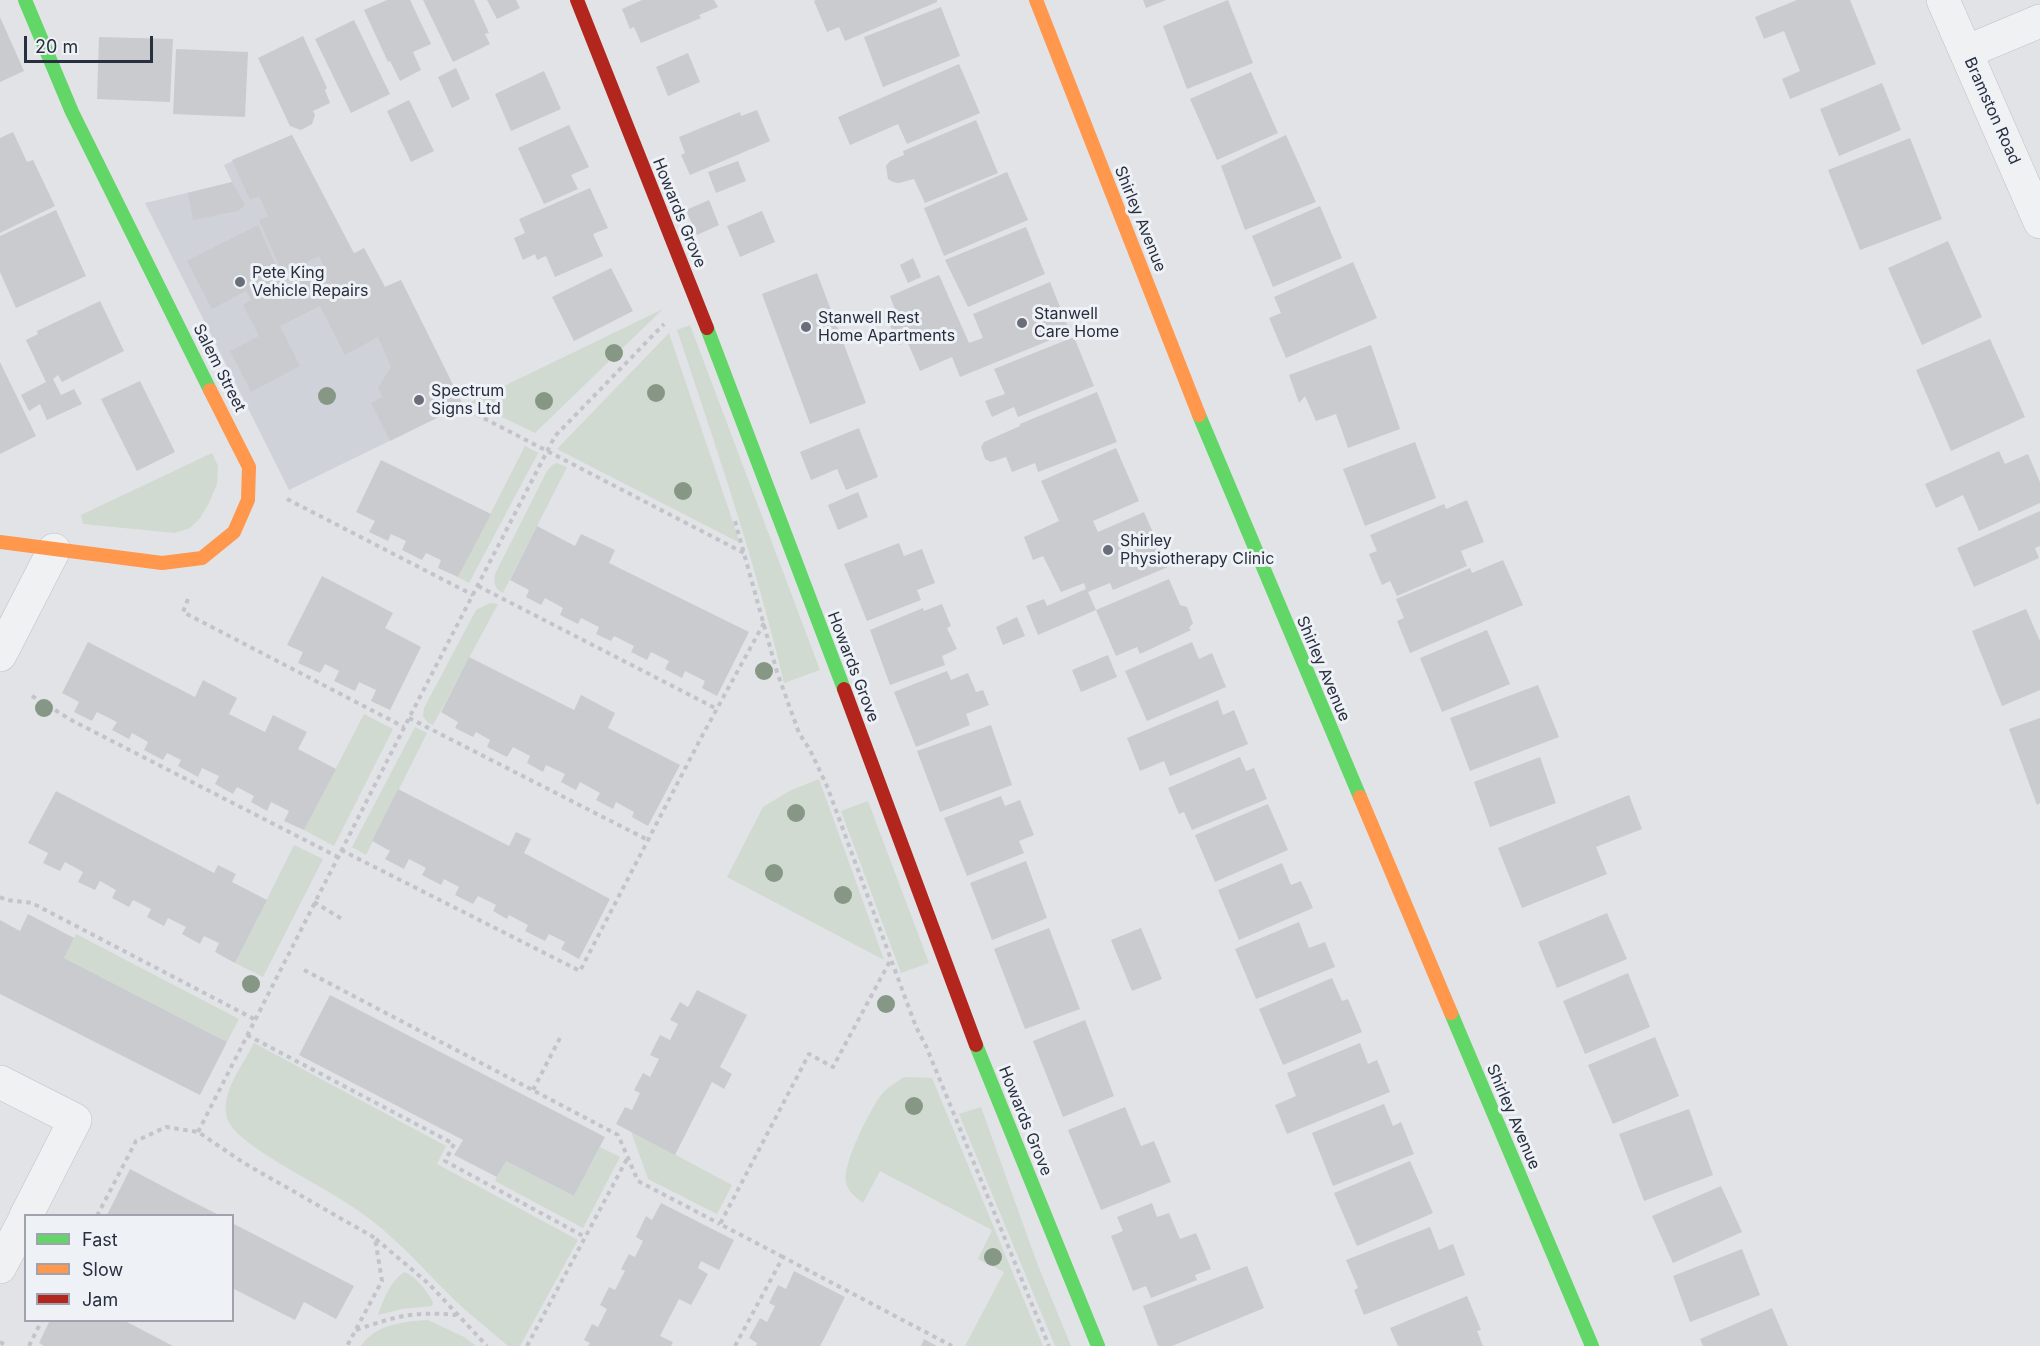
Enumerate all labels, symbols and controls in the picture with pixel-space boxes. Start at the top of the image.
scale bar [27,24,156,62]
text: 20 m [35,36,78,57]
street label: Bramston Road [1960,54,2024,168]
street label: Howards Grove [648,155,710,271]
street label: Shirley Avenue [1110,163,1170,275]
place label: Pete King Vehicle Repairs [252,263,368,301]
marker: Pete King Vehicle Repairs [233,275,247,289]
place label: Stanwell Care Home [1034,304,1119,342]
place label: Stanwell Rest Home Apartments [818,308,955,346]
marker: Stanwell Care Home [1015,316,1029,330]
marker: Stanwell Rest Home Apartments [799,320,813,334]
street label: Salem Street [189,321,249,415]
place label: Spectrum Signs Ltd [431,381,504,419]
marker: Spectrum Signs Ltd [412,393,426,407]
place label: Shirley Physiotherapy Clinic [1120,531,1274,569]
marker: Shirley Physiotherapy Clinic [1101,543,1115,557]
street label: Howards Grove [823,609,883,725]
street label: Shirley Avenue [1292,613,1354,725]
street label: Shirley Avenue [1482,1061,1544,1173]
street label: Howards Grove [994,1063,1056,1179]
legend [24,1214,234,1322]
text: Fast [82,1229,118,1250]
text: Slow [82,1259,123,1280]
text: Jam [82,1289,118,1310]

